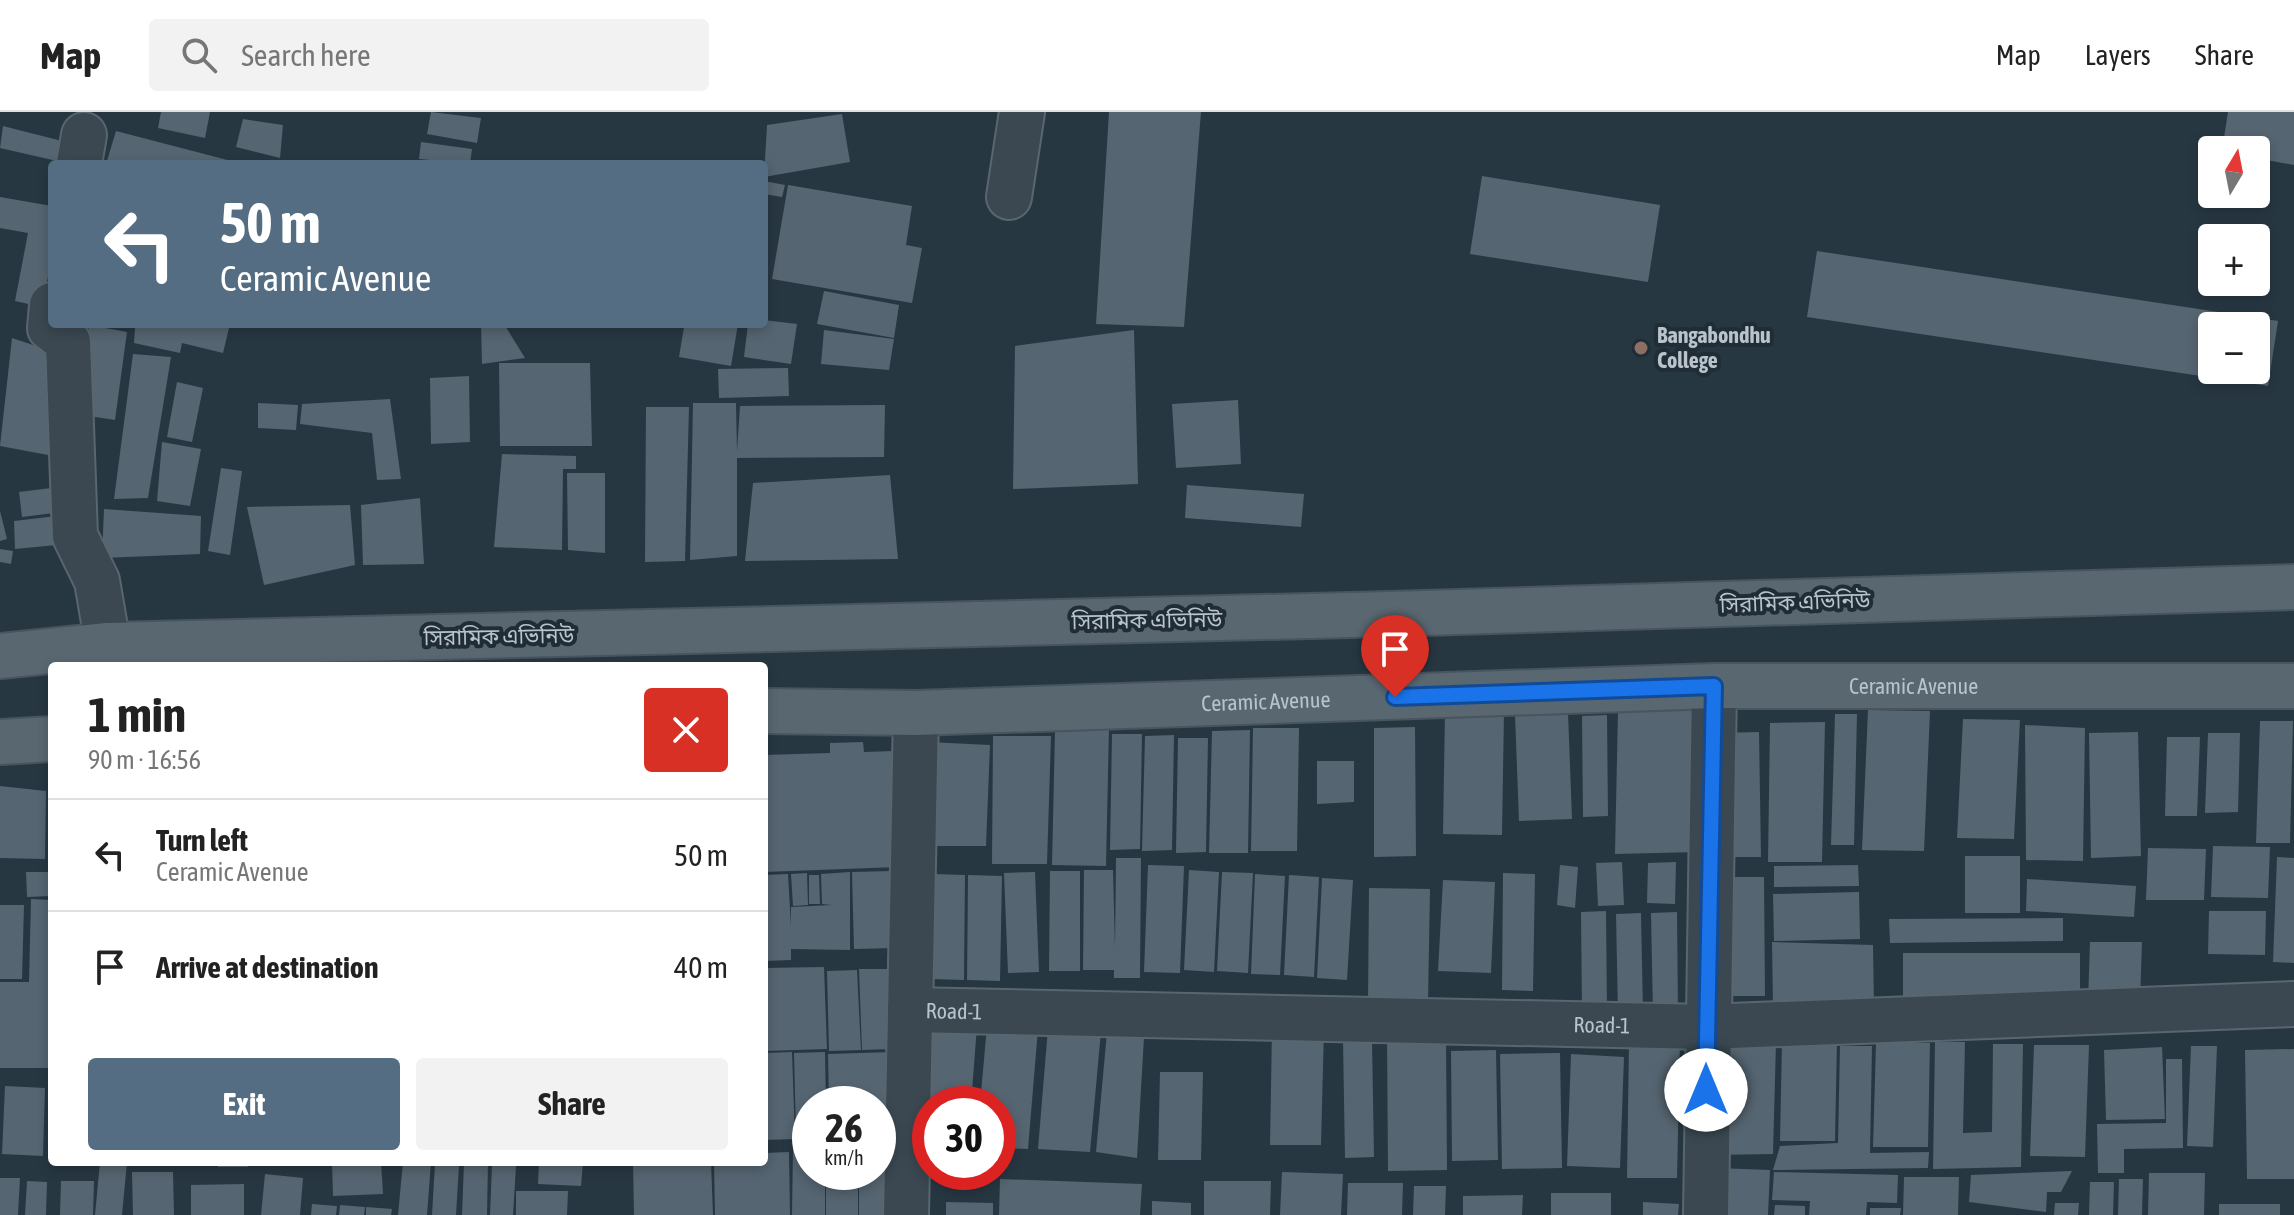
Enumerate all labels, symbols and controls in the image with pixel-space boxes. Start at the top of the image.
search box [149,19,709,91]
icon: search [177,33,221,77]
text: Map [40,34,101,77]
text: Search here [241,38,371,72]
text: Map [1996,39,2041,71]
text: Layers [2085,39,2151,71]
text: Share [2195,39,2254,71]
north arrow [2198,136,2270,208]
map controls [2198,136,2270,384]
text: 50 m [220,191,321,255]
icon: left [88,192,192,296]
button: + [2198,224,2270,296]
text: Ceramic Avenue [220,257,431,299]
button: − [2198,312,2270,384]
place label: Bangabondhu College [1657,322,1771,373]
marker: Bangabondhu College [1632,339,1650,357]
street label: সিরামিক এভিনিউ [1718,586,1871,618]
street label: সিরামিক এভিনিউ [1070,606,1223,634]
pin [1361,615,1429,697]
street label: সিরামিক এভিনিউ [422,622,575,650]
icon: arrive [1373,627,1417,671]
street label: Ceramic Avenue [1849,673,1978,699]
street label: Ceramic Avenue [1201,686,1331,716]
text: 1 min [88,687,186,742]
button: close [644,688,728,772]
text: 90 m · 16:56 [88,745,201,775]
text: Turn left [156,823,248,857]
icon: left [88,833,132,877]
text: 50 m [674,838,728,872]
text: Ceramic Avenue [156,857,309,887]
icon: arrive [88,945,132,989]
text: Arrive at destination [156,950,378,984]
text: 40 m [674,950,728,984]
street label: Road-1 [925,997,983,1025]
street label: Road-1 [1573,1011,1631,1038]
position arrow [1664,1048,1748,1132]
button: Exit [88,1058,400,1150]
button: Share [416,1058,728,1150]
speed limit sign: 30 [912,1086,1016,1190]
text: 26 [825,1105,863,1150]
text: km/h [824,1146,864,1169]

